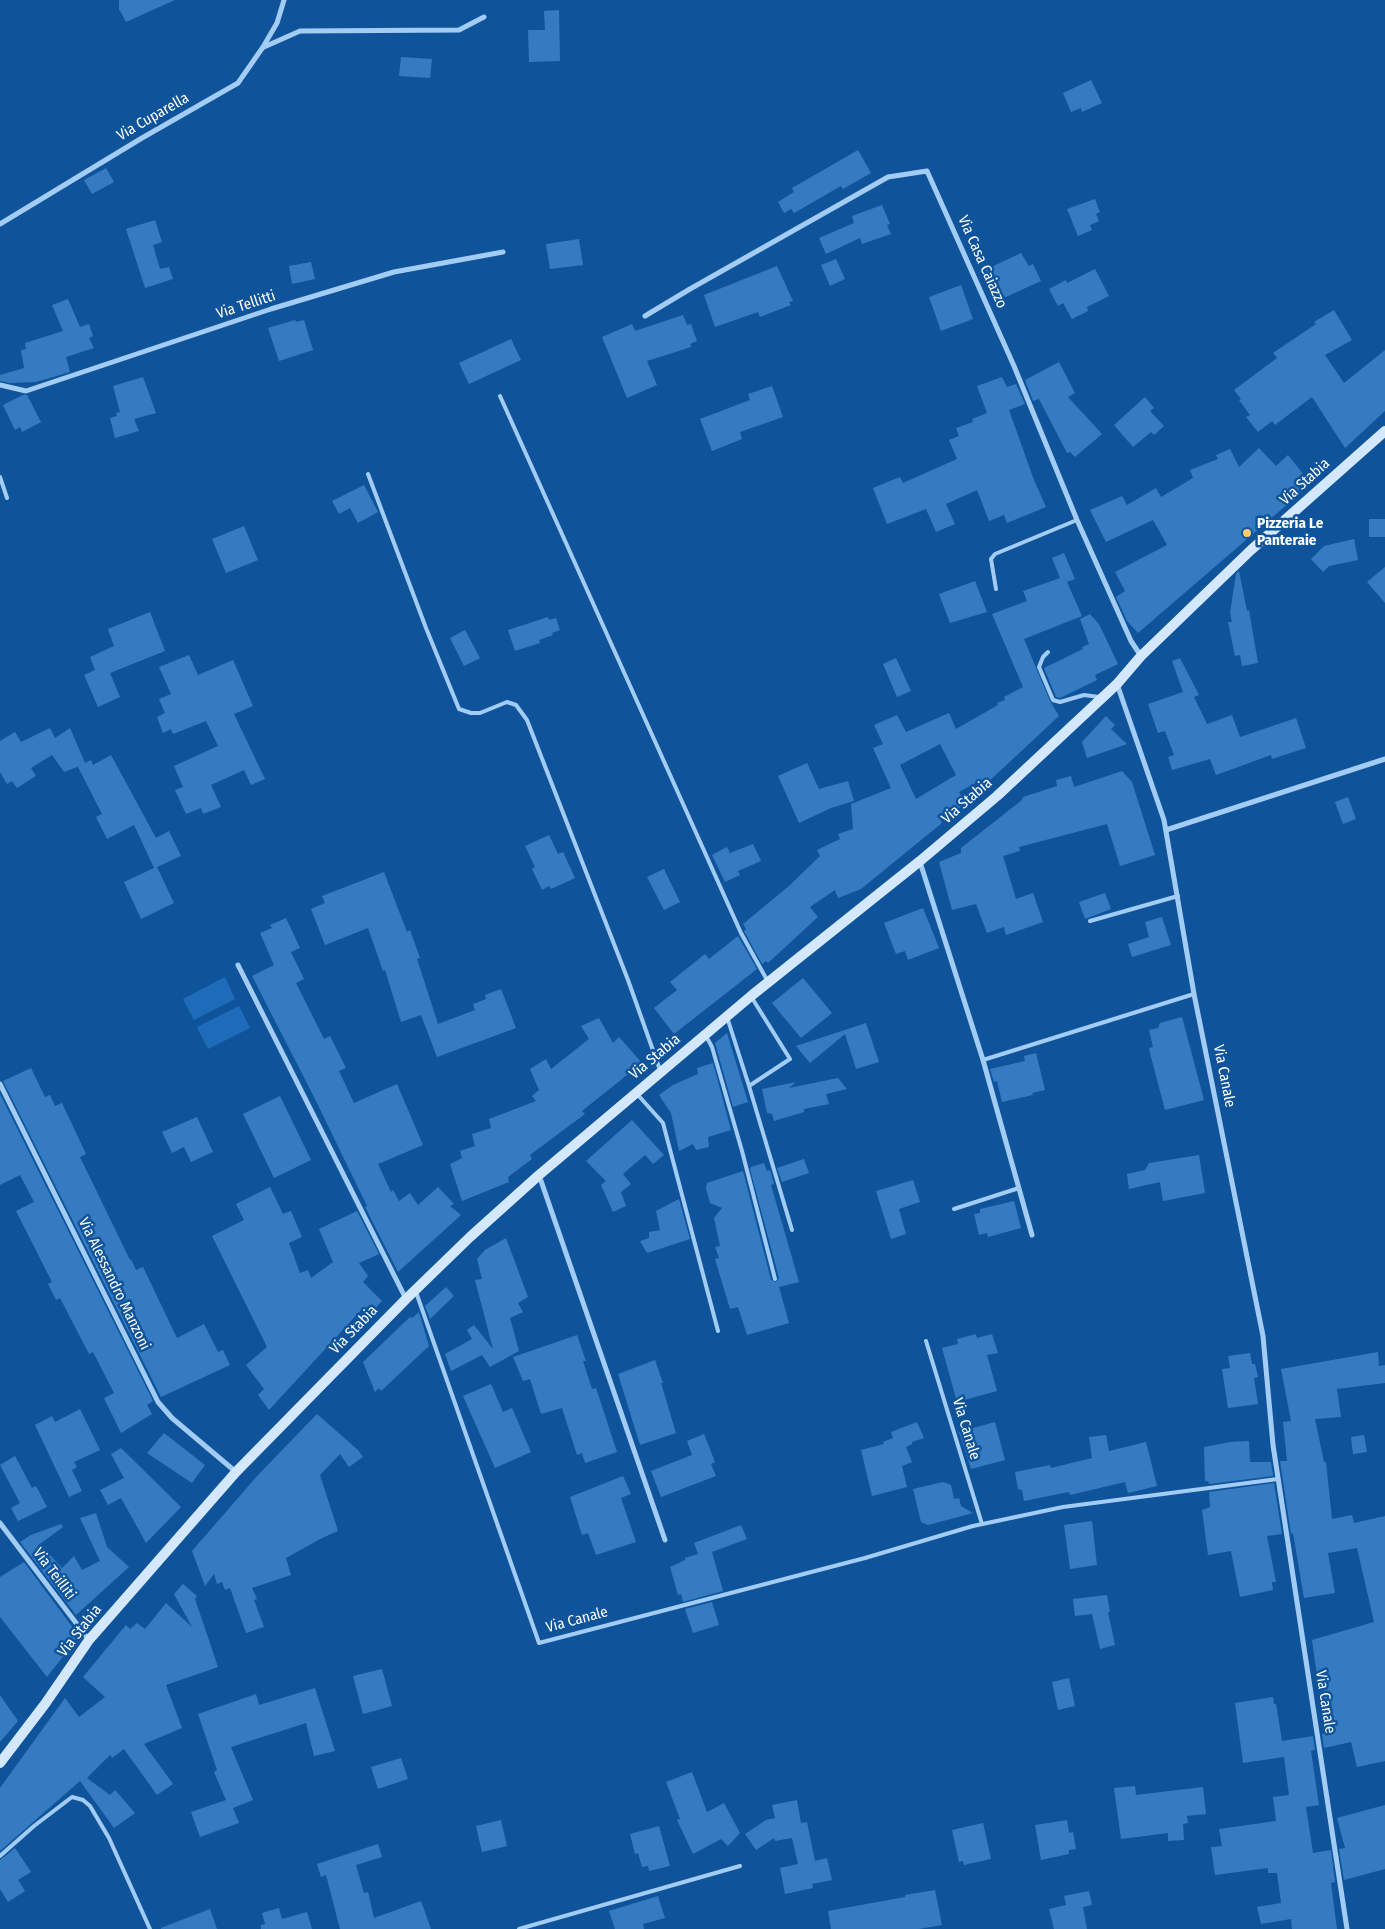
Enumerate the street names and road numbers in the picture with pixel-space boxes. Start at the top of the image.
street label: Via Cuparella [114,89,192,145]
street label: Via Casa Caiazzo [953,213,1011,311]
street label: Via Tellitti [214,287,278,323]
street label: Via Stabia [1276,455,1334,509]
street label: Via Stabia [938,774,996,828]
street label: Via Stabia [626,1031,684,1083]
street label: Via Canale [1209,1043,1239,1109]
street label: Via Alessandro Manzoni [74,1215,154,1353]
street label: Via Stabia [326,1302,382,1358]
street label: Via Canale [948,1396,984,1462]
street label: Via Teilliti [29,1545,79,1603]
street label: Via Stabia [54,1601,106,1661]
street label: Via Canale [544,1603,610,1637]
street label: Via Canale [1311,1669,1339,1735]

